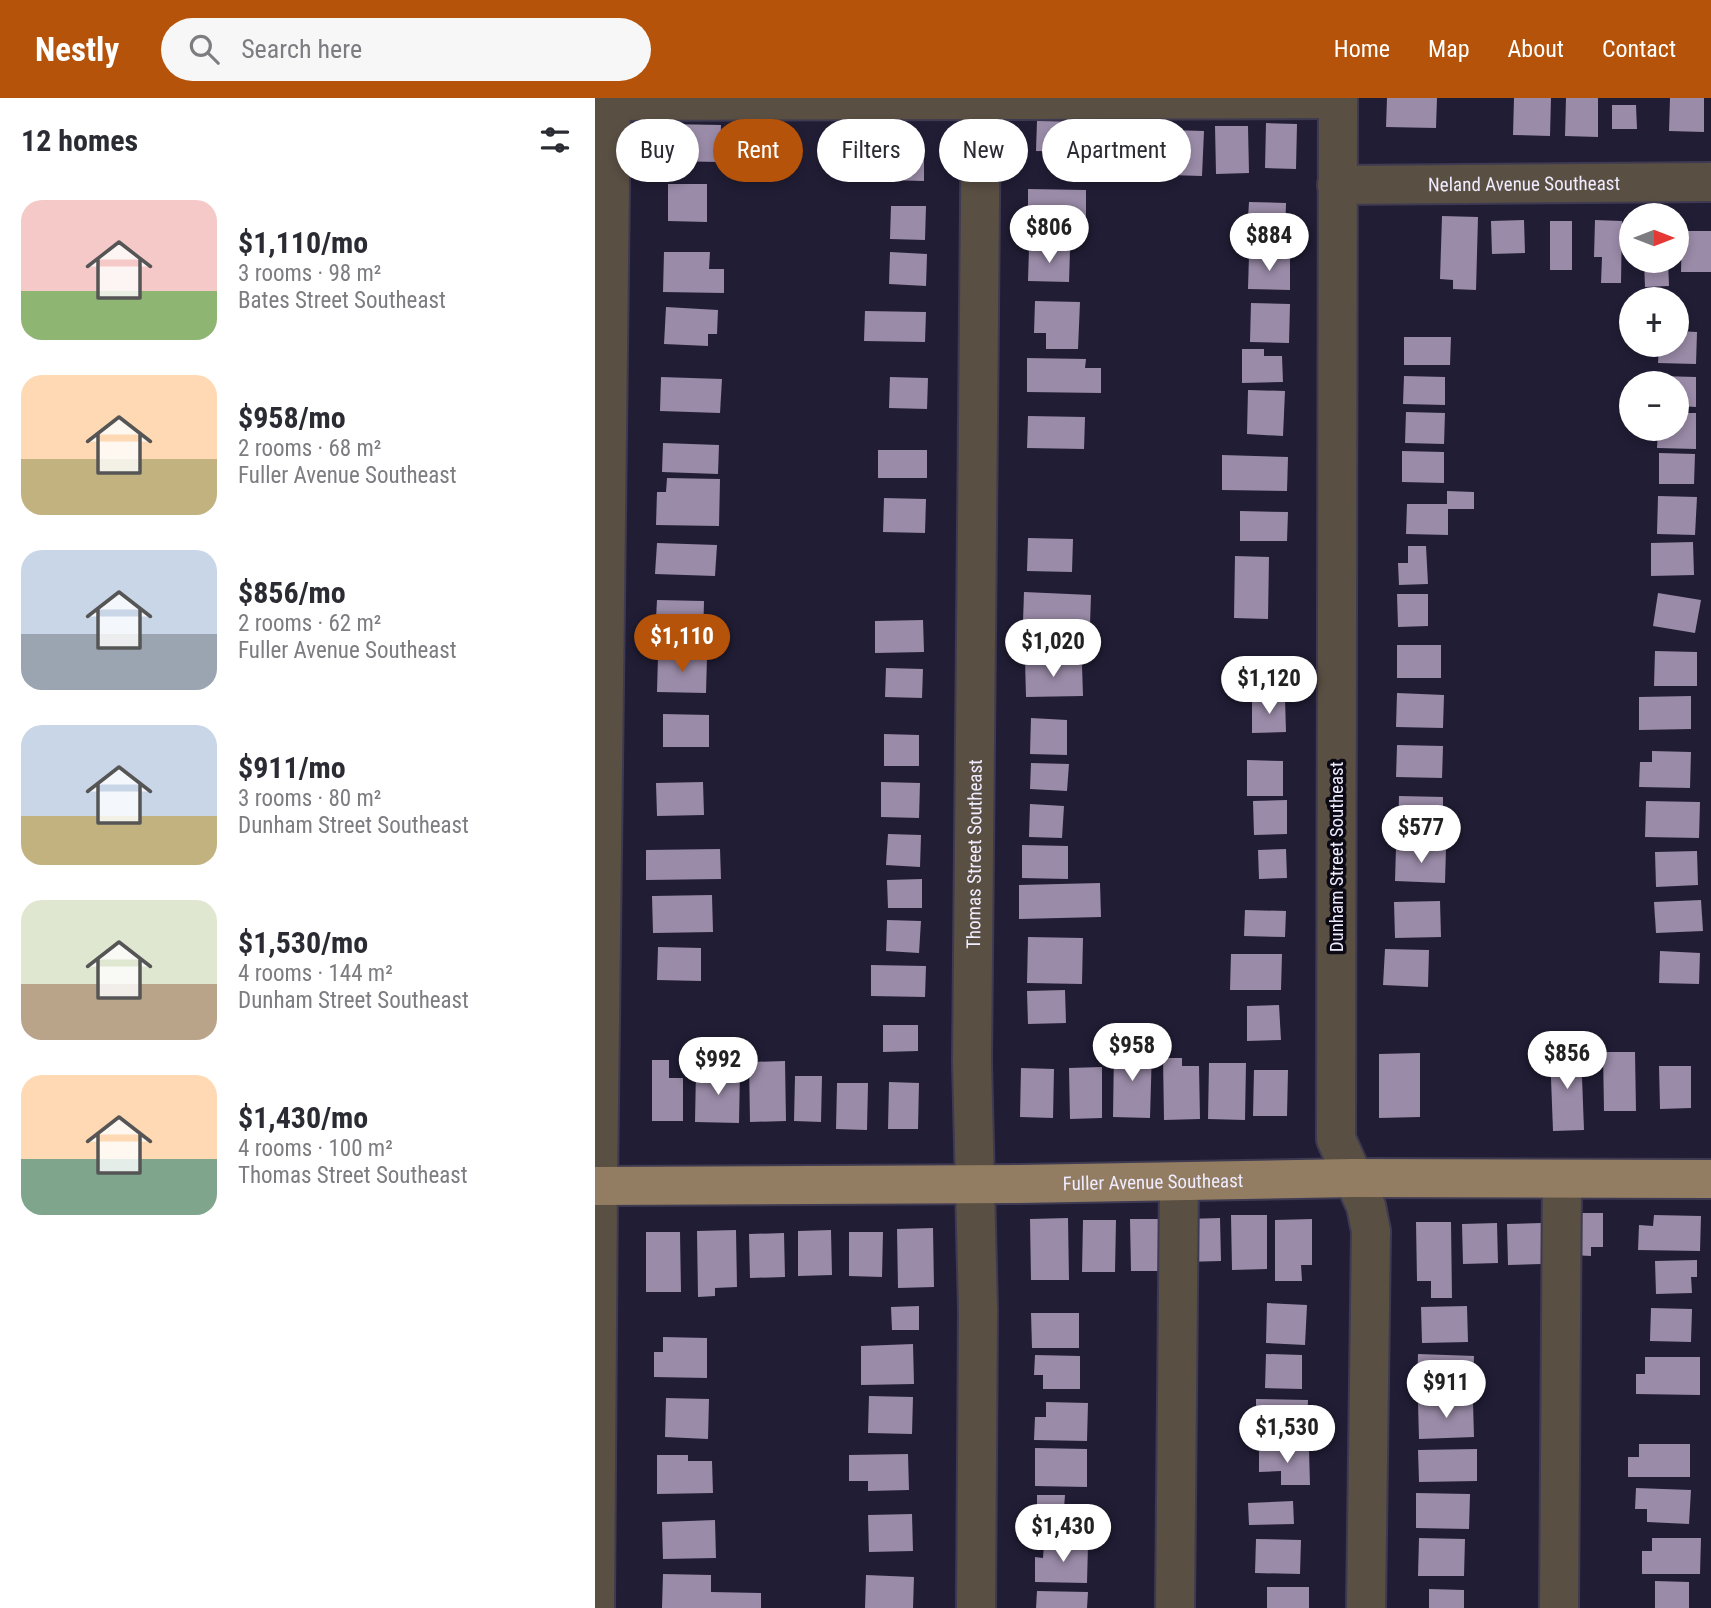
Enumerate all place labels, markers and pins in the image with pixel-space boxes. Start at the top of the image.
pin: $806 [1008,206,1090,265]
pin: $884 [1228,214,1310,273]
pin: $1,110 [625,614,739,674]
pin: $1,020 [996,620,1110,679]
pin: $1,120 [1212,656,1326,716]
pin: $577 [1380,806,1462,865]
pin: $958 [1091,1024,1173,1083]
pin: $856 [1526,1032,1608,1091]
pin: $992 [677,1038,759,1097]
pin: $911 [1405,1360,1487,1420]
pin: $1,530 [1230,1406,1344,1465]
pin: $1,430 [1006,1504,1120,1564]

